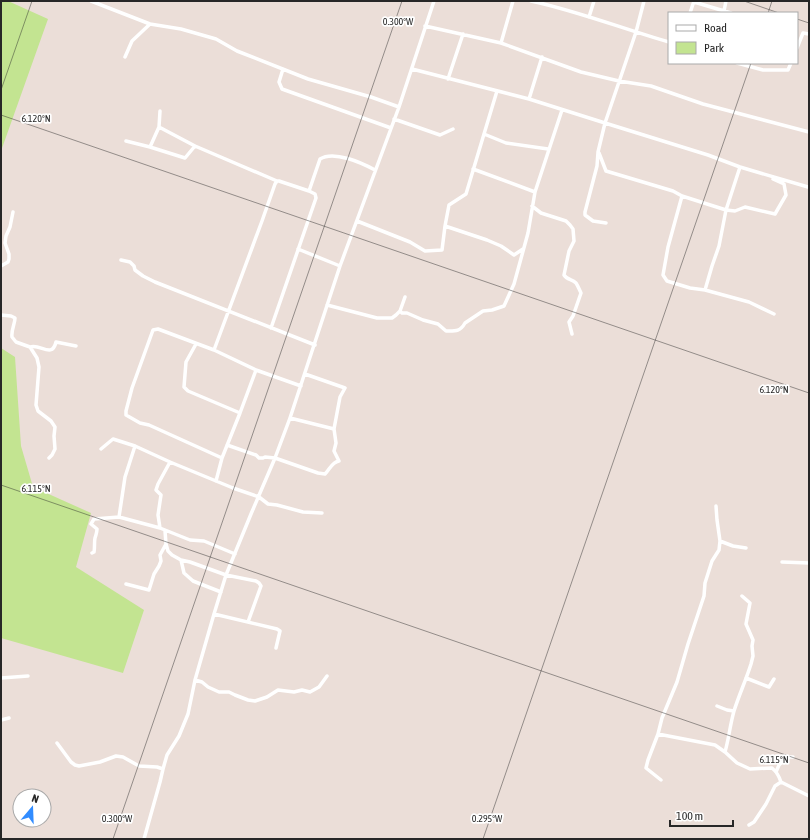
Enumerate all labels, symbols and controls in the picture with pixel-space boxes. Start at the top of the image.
legend [668,12,798,64]
text: 0.300°W [383,16,414,27]
text: Road [704,21,727,35]
text: Park [704,41,725,55]
text: 6.120°N [21,113,51,124]
text: 6.120°N [759,384,789,395]
text: 6.115°N [21,483,51,494]
text: 6.115°N [759,754,789,765]
north arrow [12,788,52,828]
text: N [30,792,40,805]
scale bar [670,802,733,828]
text: 100 m [676,809,703,823]
text: 0.300°W [102,813,133,824]
text: 0.295°W [472,813,503,824]

